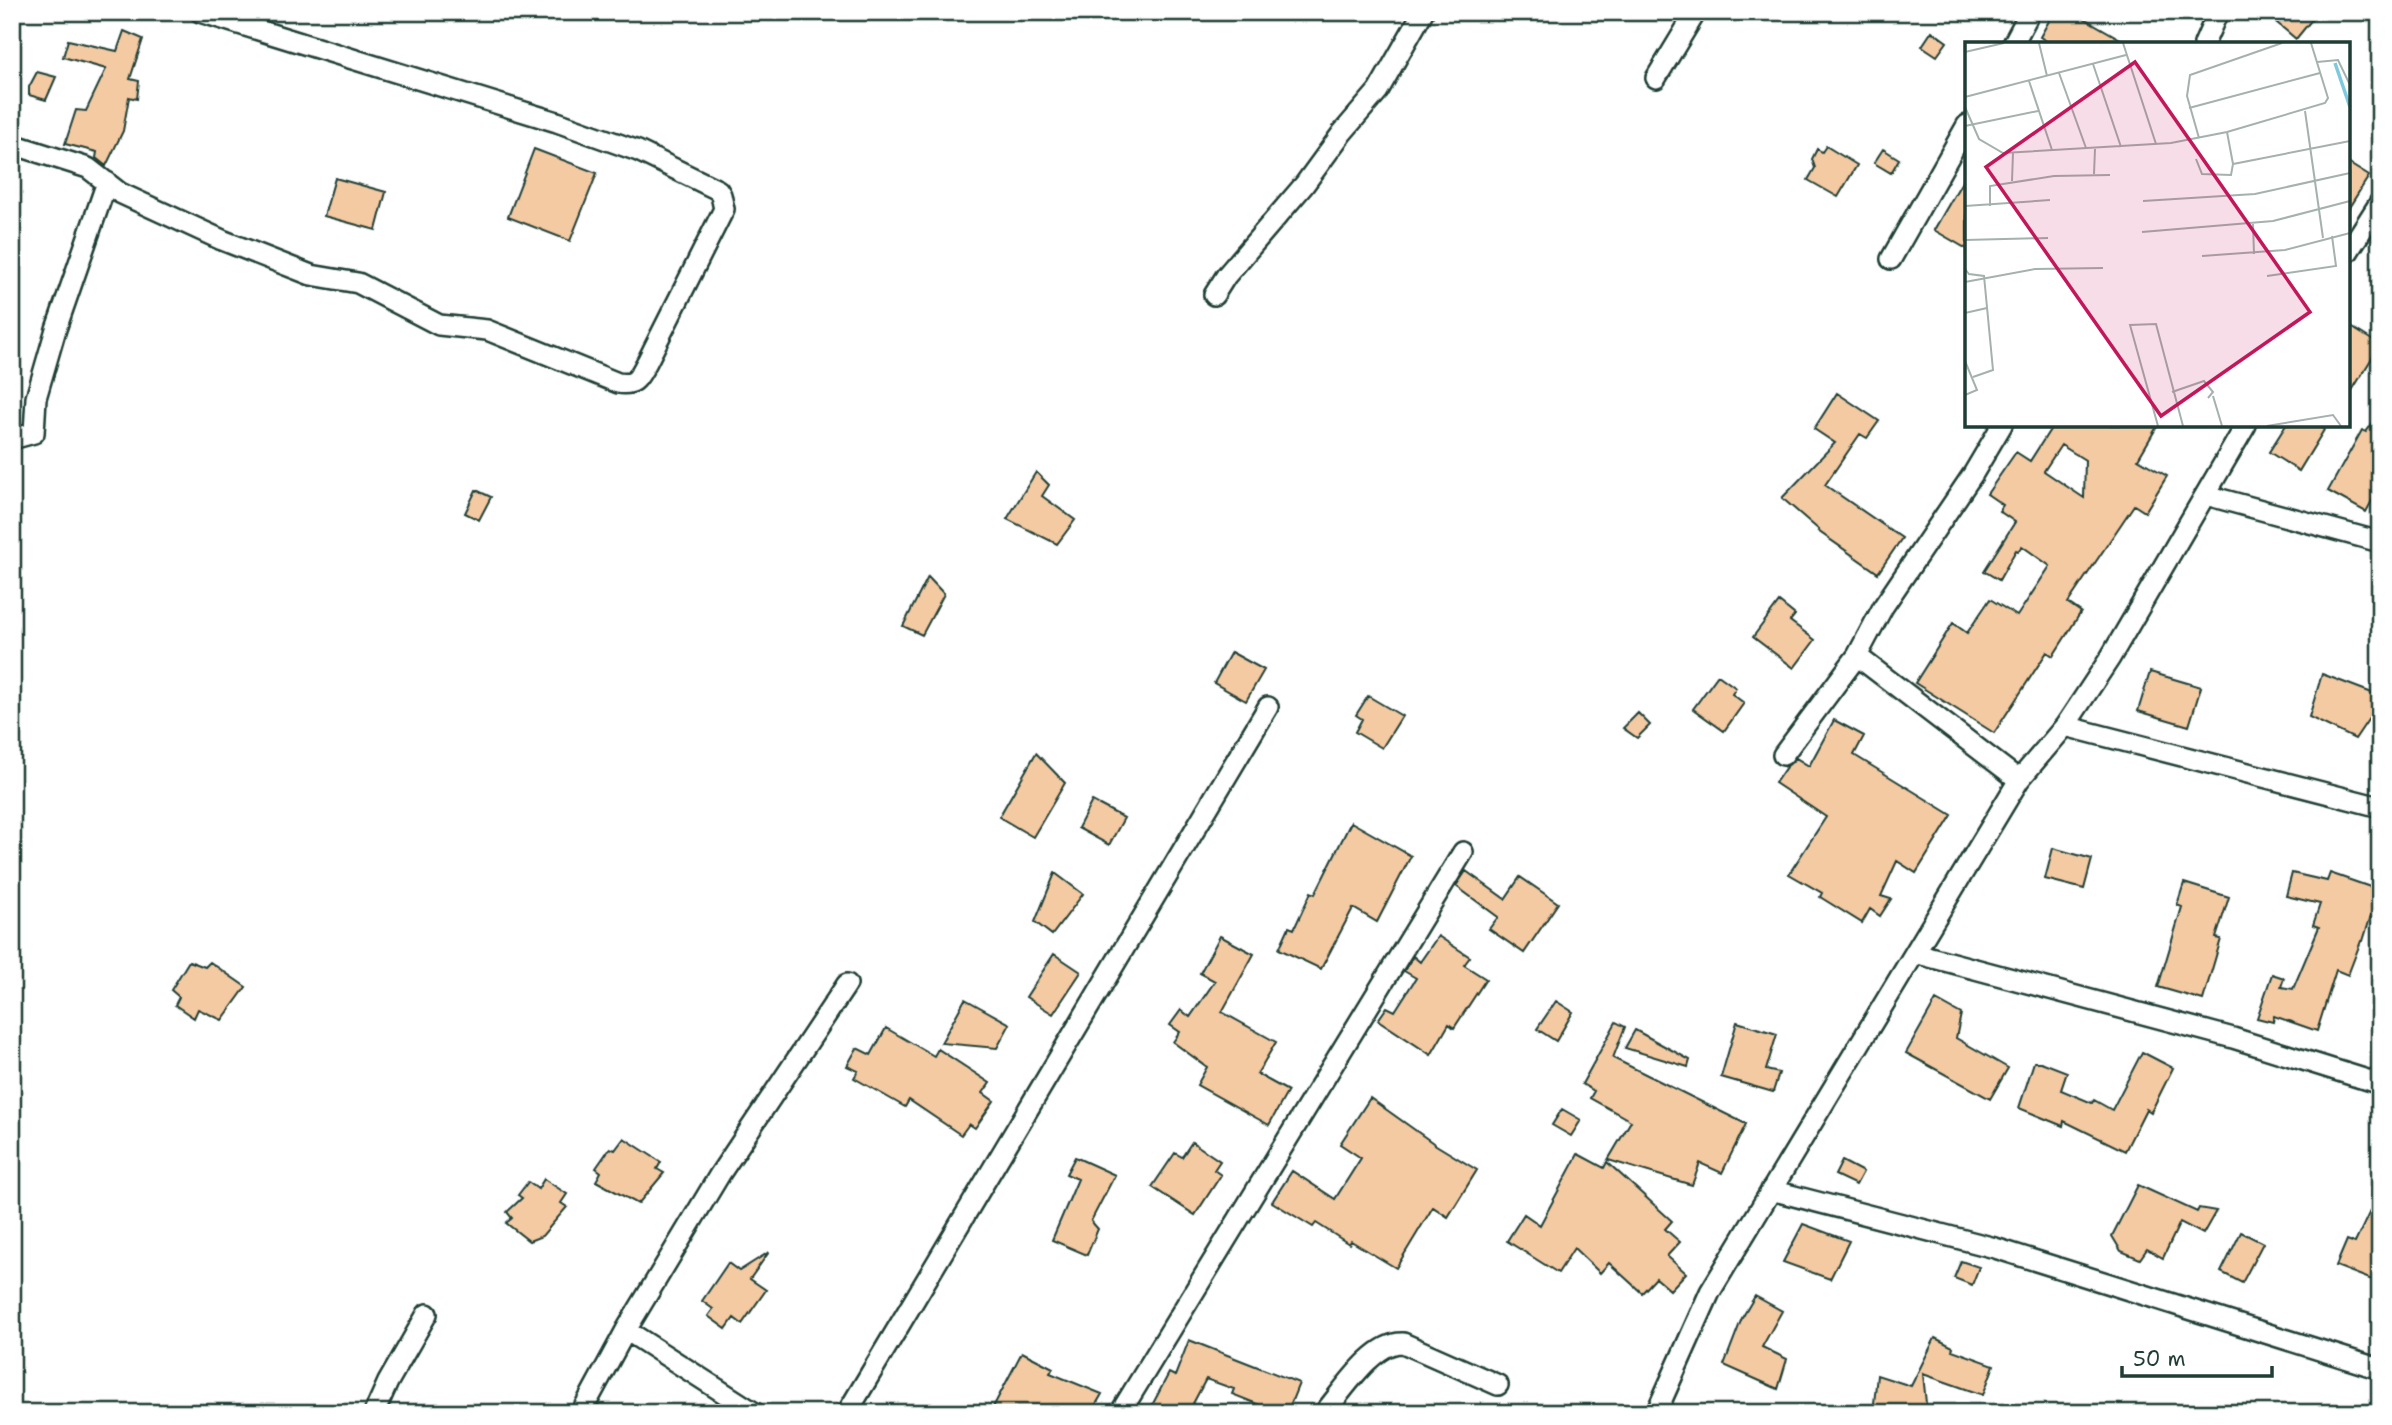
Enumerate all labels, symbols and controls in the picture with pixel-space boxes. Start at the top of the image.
inset map [1965,42,2350,427]
scale bar [2122,1334,2273,1378]
text: 50 m [2133,1345,2186,1373]

